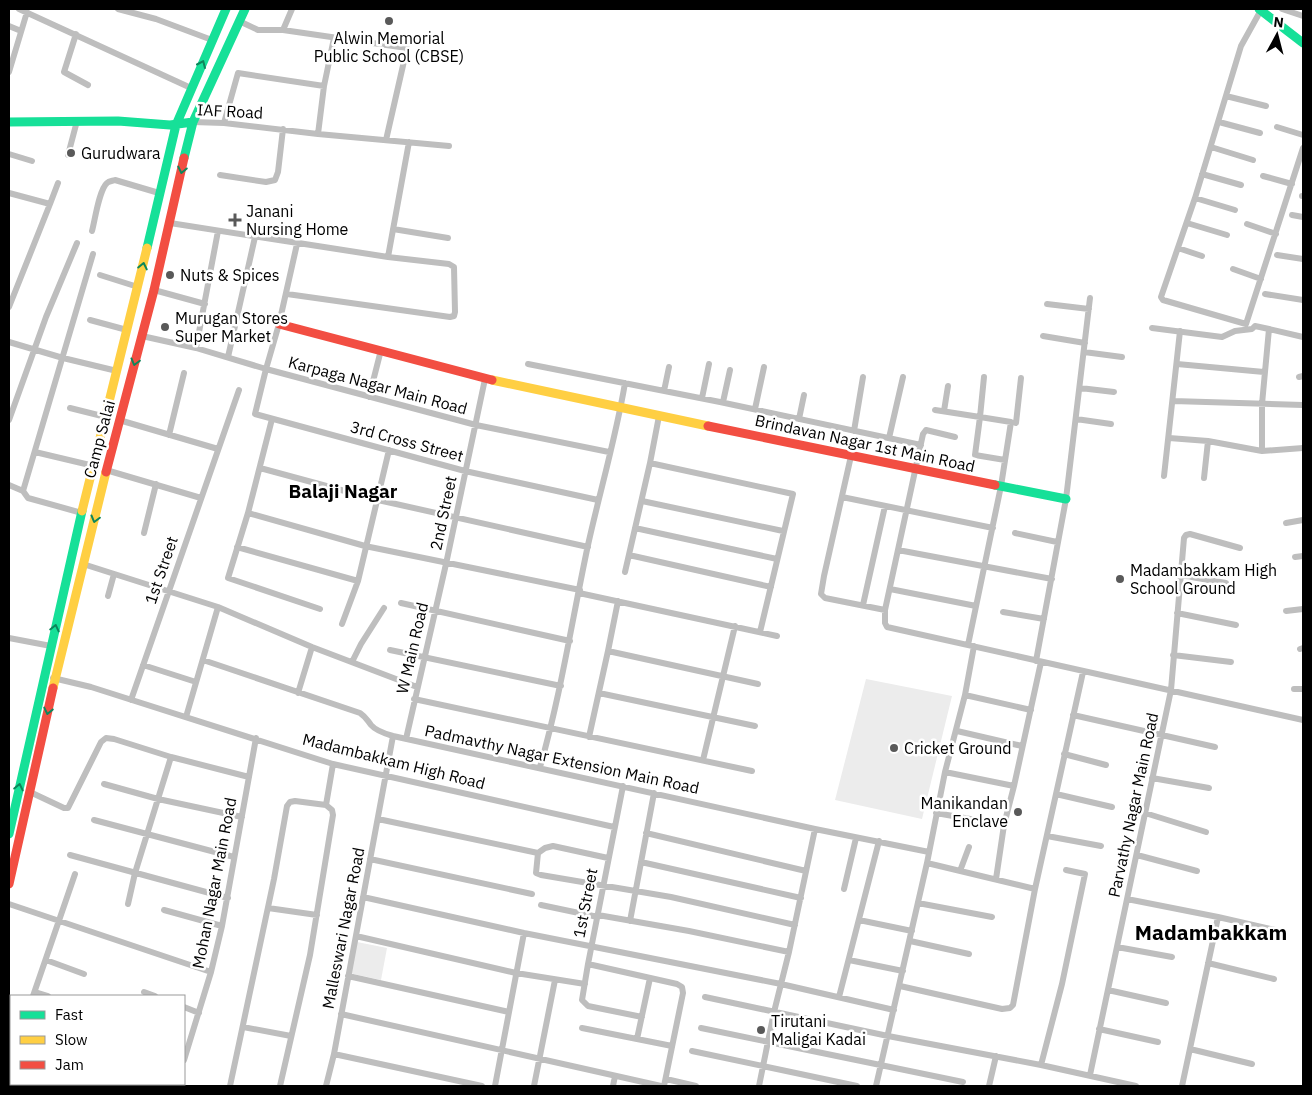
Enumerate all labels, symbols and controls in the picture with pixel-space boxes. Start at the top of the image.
north arrow [1252,10,1302,60]
text: N [1272,13,1285,32]
marker: Alwin Memorial Public School (CBSE) [383,15,395,27]
place label: Alwin Memorial Public School (CBSE) [314,28,464,66]
one-way arrow [195,60,206,69]
street label: IAF Road [196,99,264,123]
place label: Gurudwara [81,143,161,163]
marker: Gurudwara [65,147,77,159]
one-way arrow [177,165,188,174]
place label: Janani Nursing Home [246,201,349,239]
marker: Janani Nursing Home [228,213,242,227]
one-way arrow [137,262,148,270]
place label: Nuts & Spices [180,265,280,285]
marker: Nuts & Spices [164,269,176,281]
place label: Murugan Stores Super Market [175,308,288,346]
marker: Murugan Stores Super Market [159,321,171,333]
street label: Karpaga Nagar Main Road [286,351,470,419]
one-way arrow [131,357,141,365]
street label: Camp Salai [79,398,119,480]
street label: Brindavan Nagar 1st Main Road [753,410,977,476]
street label: 3rd Cross Street [348,416,466,466]
street label: 2nd Street [425,474,461,552]
district label: Balaji Nagar [289,479,398,503]
one-way arrow [90,515,100,523]
street label: 1st Street [140,533,182,607]
place label: Madambakkam High School Ground [1130,560,1277,598]
marker: Madambakkam High School Ground [1114,573,1126,585]
street label: W Main Road [392,600,432,696]
one-way arrow [49,623,60,632]
one-way arrow [43,706,53,715]
street label: Parvathy Nagar Main Road [1104,711,1162,899]
street label: Padmavthy Nagar Extension Main Road [423,720,701,798]
street label: Madambakkam High Road [301,729,487,793]
place label: Cricket Ground [904,738,1012,758]
marker: Cricket Ground [888,742,900,754]
one-way arrow [14,782,24,791]
place label: Manikandan Enclave [920,793,1008,831]
street label: Mohan Nagar Main Road [188,796,240,970]
marker: Manikandan Enclave [1012,806,1024,818]
street label: Malleswari Nagar Road [318,846,368,1010]
street label: 1st Street [568,866,602,940]
district label: Madambakkam [1135,918,1287,946]
legend [10,995,185,1085]
text: Fast [55,1005,83,1024]
place label: Tirutani Maligai Kadai [771,1011,866,1049]
marker: Tirutani Maligai Kadai [755,1024,767,1036]
text: Slow [55,1030,88,1049]
text: Jam [55,1055,84,1074]

